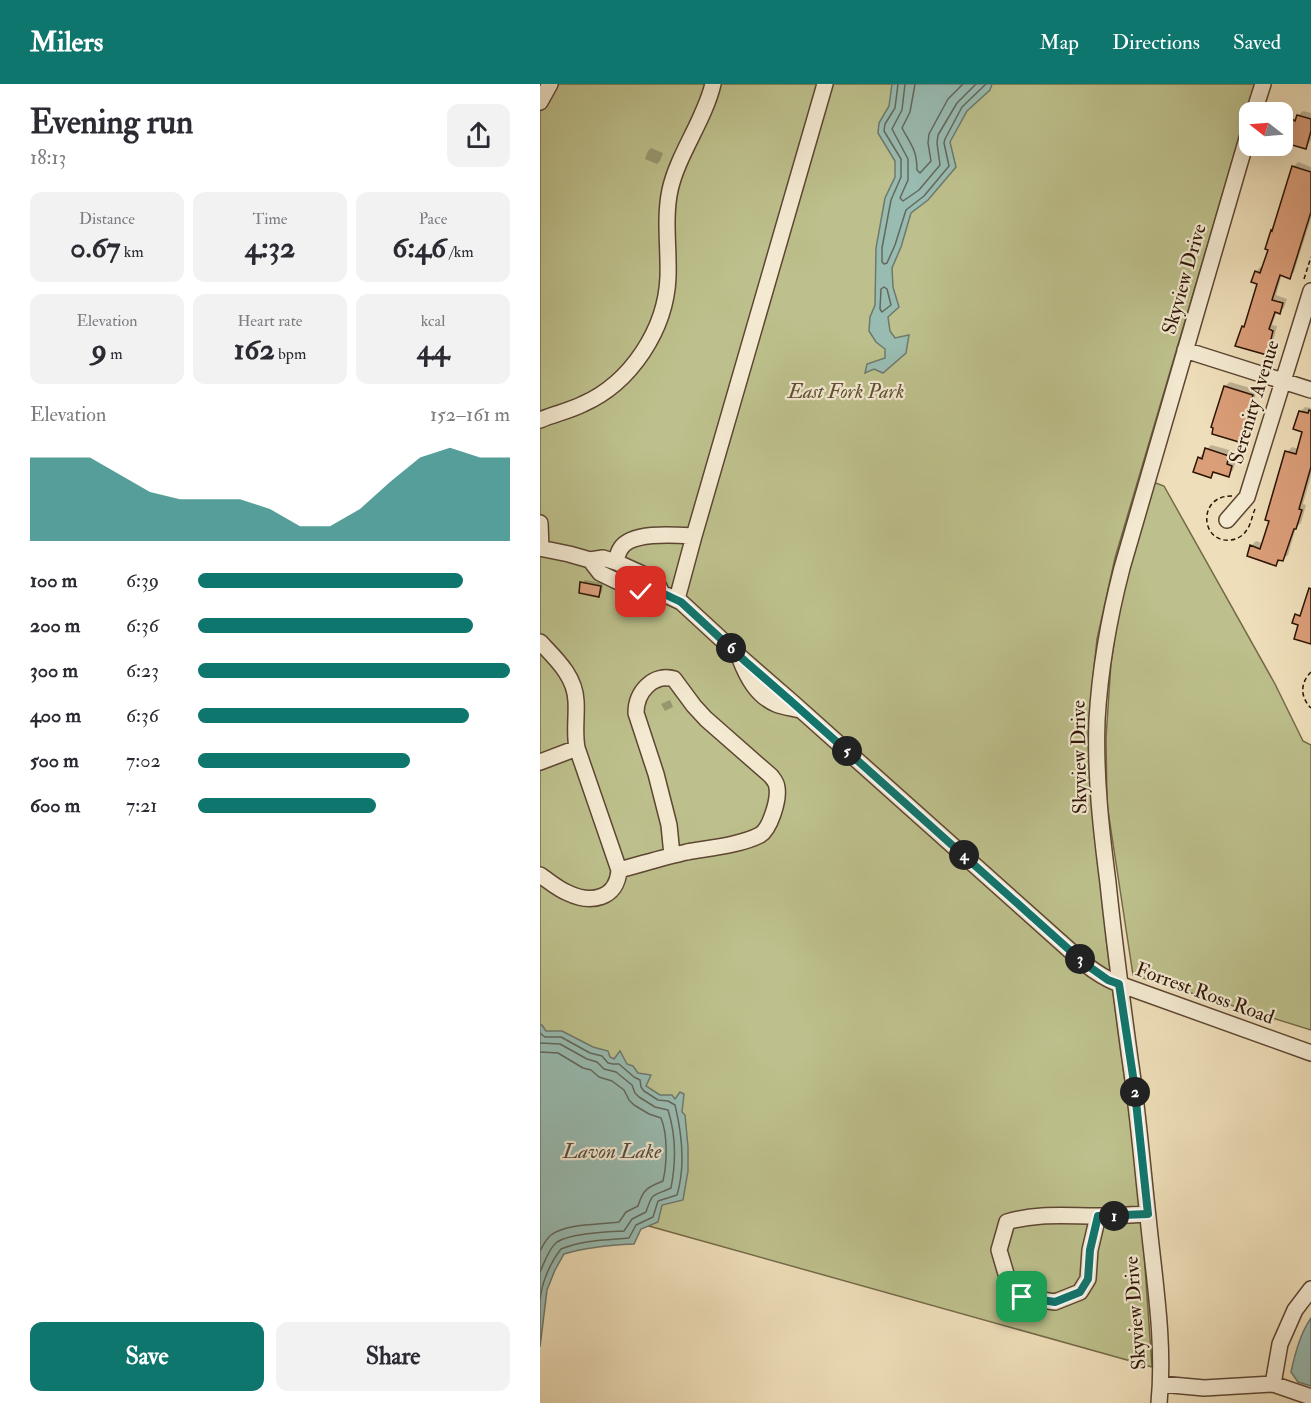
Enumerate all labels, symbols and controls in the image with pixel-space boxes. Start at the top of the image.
text: Milers [30,25,103,60]
text: Map [1039,29,1079,56]
text: Directions [1112,29,1200,56]
text: Saved [1233,29,1281,56]
text: Evening run [30,102,193,143]
north arrow [1239,102,1293,156]
map controls [1239,102,1293,156]
button: share [447,104,510,167]
text: 18:13 [30,145,66,170]
text: Distance [79,209,135,229]
text: Time [253,209,287,229]
text: Pace [419,209,447,229]
street label: Skyview Drive [1156,221,1212,337]
text: 0.67 [70,229,120,266]
text: 4:32 [245,229,295,266]
text: 6:46 [392,229,446,266]
text: km [120,242,144,262]
text: /km [446,242,474,262]
text: Elevation [77,311,137,331]
text: Heart rate [237,311,303,331]
text: kcal [421,311,445,331]
text: 9 [91,331,107,368]
text: 162 [234,331,275,368]
text: 44 [417,331,449,368]
street label: Serenity Avenue [1223,337,1285,467]
text: m [107,344,123,364]
text: bpm [275,344,306,364]
park label: East Fork Park [786,379,904,404]
text: Elevation [30,402,106,427]
text: 152–161 m [430,402,510,427]
pin [615,566,666,617]
text: 100 m [30,568,77,593]
text: 6:39 [126,568,159,593]
icon: check [624,575,657,608]
text: 200 m [30,613,80,638]
text: 6:36 [126,613,159,638]
pin: 6 [716,633,746,663]
text: 6 [727,638,735,658]
text: 300 m [30,658,78,683]
text: 6:23 [126,658,159,683]
street label: Skyview Drive [1066,700,1092,814]
text: 400 m [30,703,81,728]
text: 6:36 [126,703,159,728]
pin: 5 [832,736,862,766]
text: 5 [843,741,851,761]
text: 500 m [30,748,79,773]
text: 7:02 [126,748,161,773]
text: 600 m [30,793,80,818]
text: 7:21 [126,793,157,818]
pin: 4 [949,840,979,870]
text: 4 [960,845,968,865]
pin: 3 [1065,944,1095,974]
text: 3 [1077,949,1083,969]
street label: Forrest Ross Road [1132,956,1278,1030]
pin: 2 [1120,1077,1150,1107]
text: 2 [1131,1082,1139,1102]
water label: Lavon Lake [562,1138,662,1165]
pin: 1 [1099,1201,1129,1231]
text: 1 [1111,1206,1117,1226]
street label: Skyview Drive [1119,1255,1151,1371]
pin [996,1271,1047,1322]
icon: arrive [1005,1280,1038,1313]
button: Save [30,1322,264,1391]
button: Share [276,1322,510,1391]

